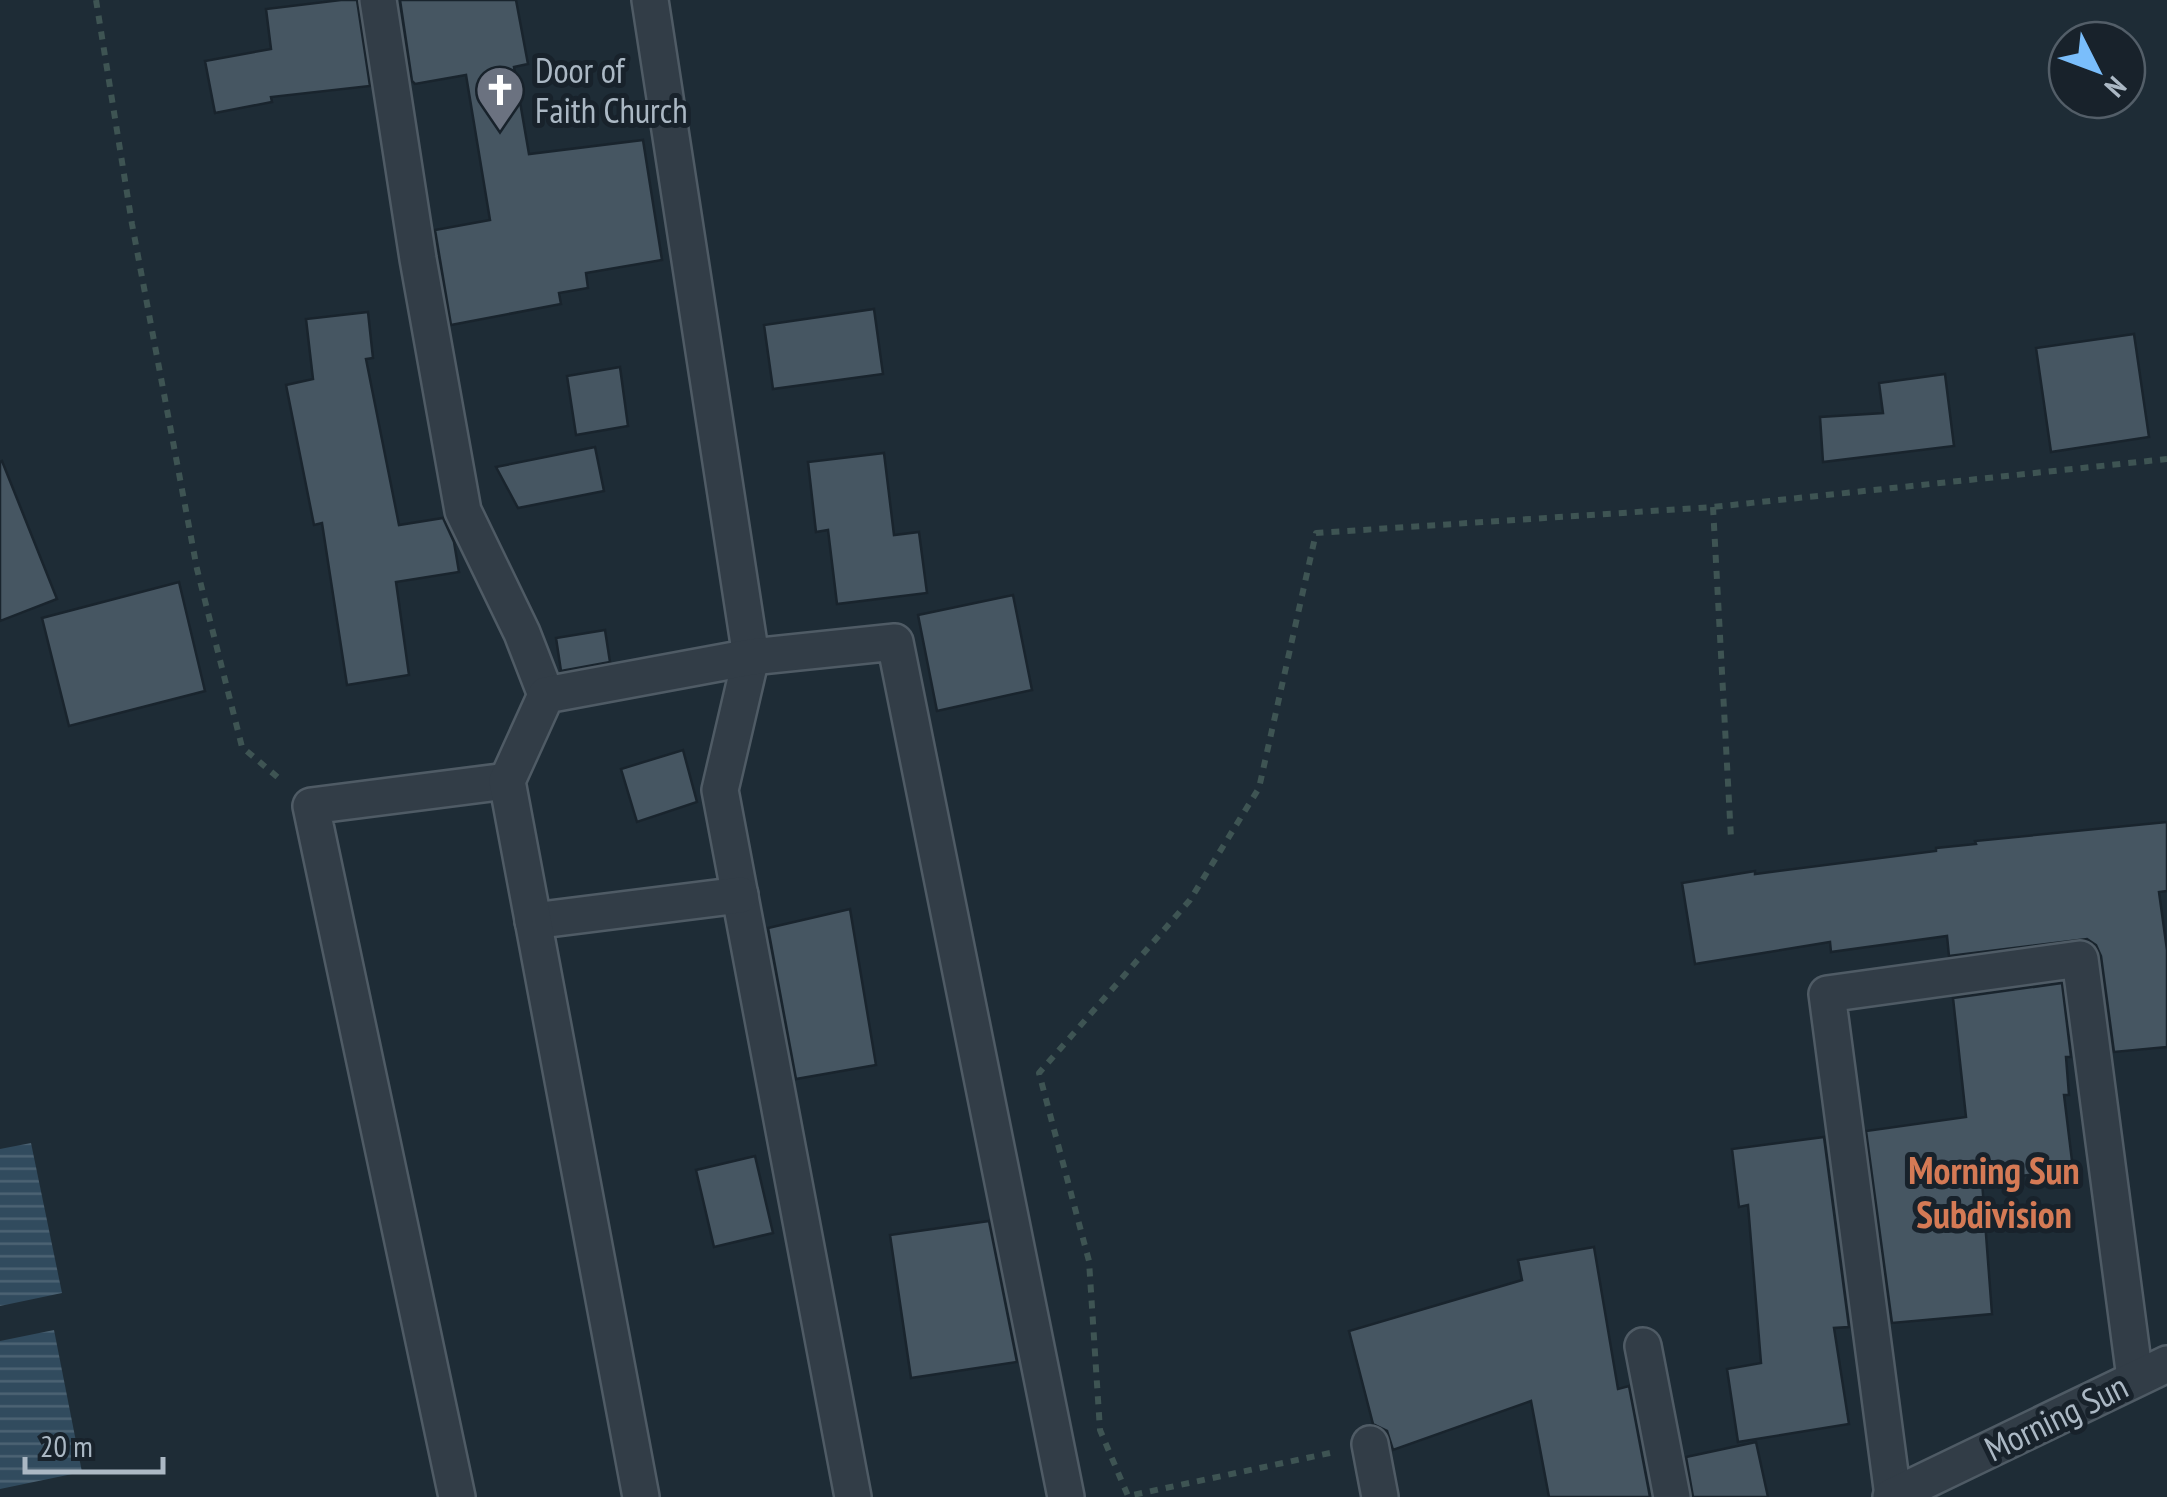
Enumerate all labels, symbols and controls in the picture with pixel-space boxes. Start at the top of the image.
north arrow [2047,20,2147,120]
place label: Door of Faith Church [535,47,688,133]
church icon: Door of Faith Church [474,64,526,132]
text: N [2097,69,2135,105]
district label: Morning Sun Subdivision [1908,1145,2080,1238]
street label: Morning Sun [1977,1363,2135,1471]
scale bar [25,1412,162,1474]
text: 20 m [40,1426,93,1465]

